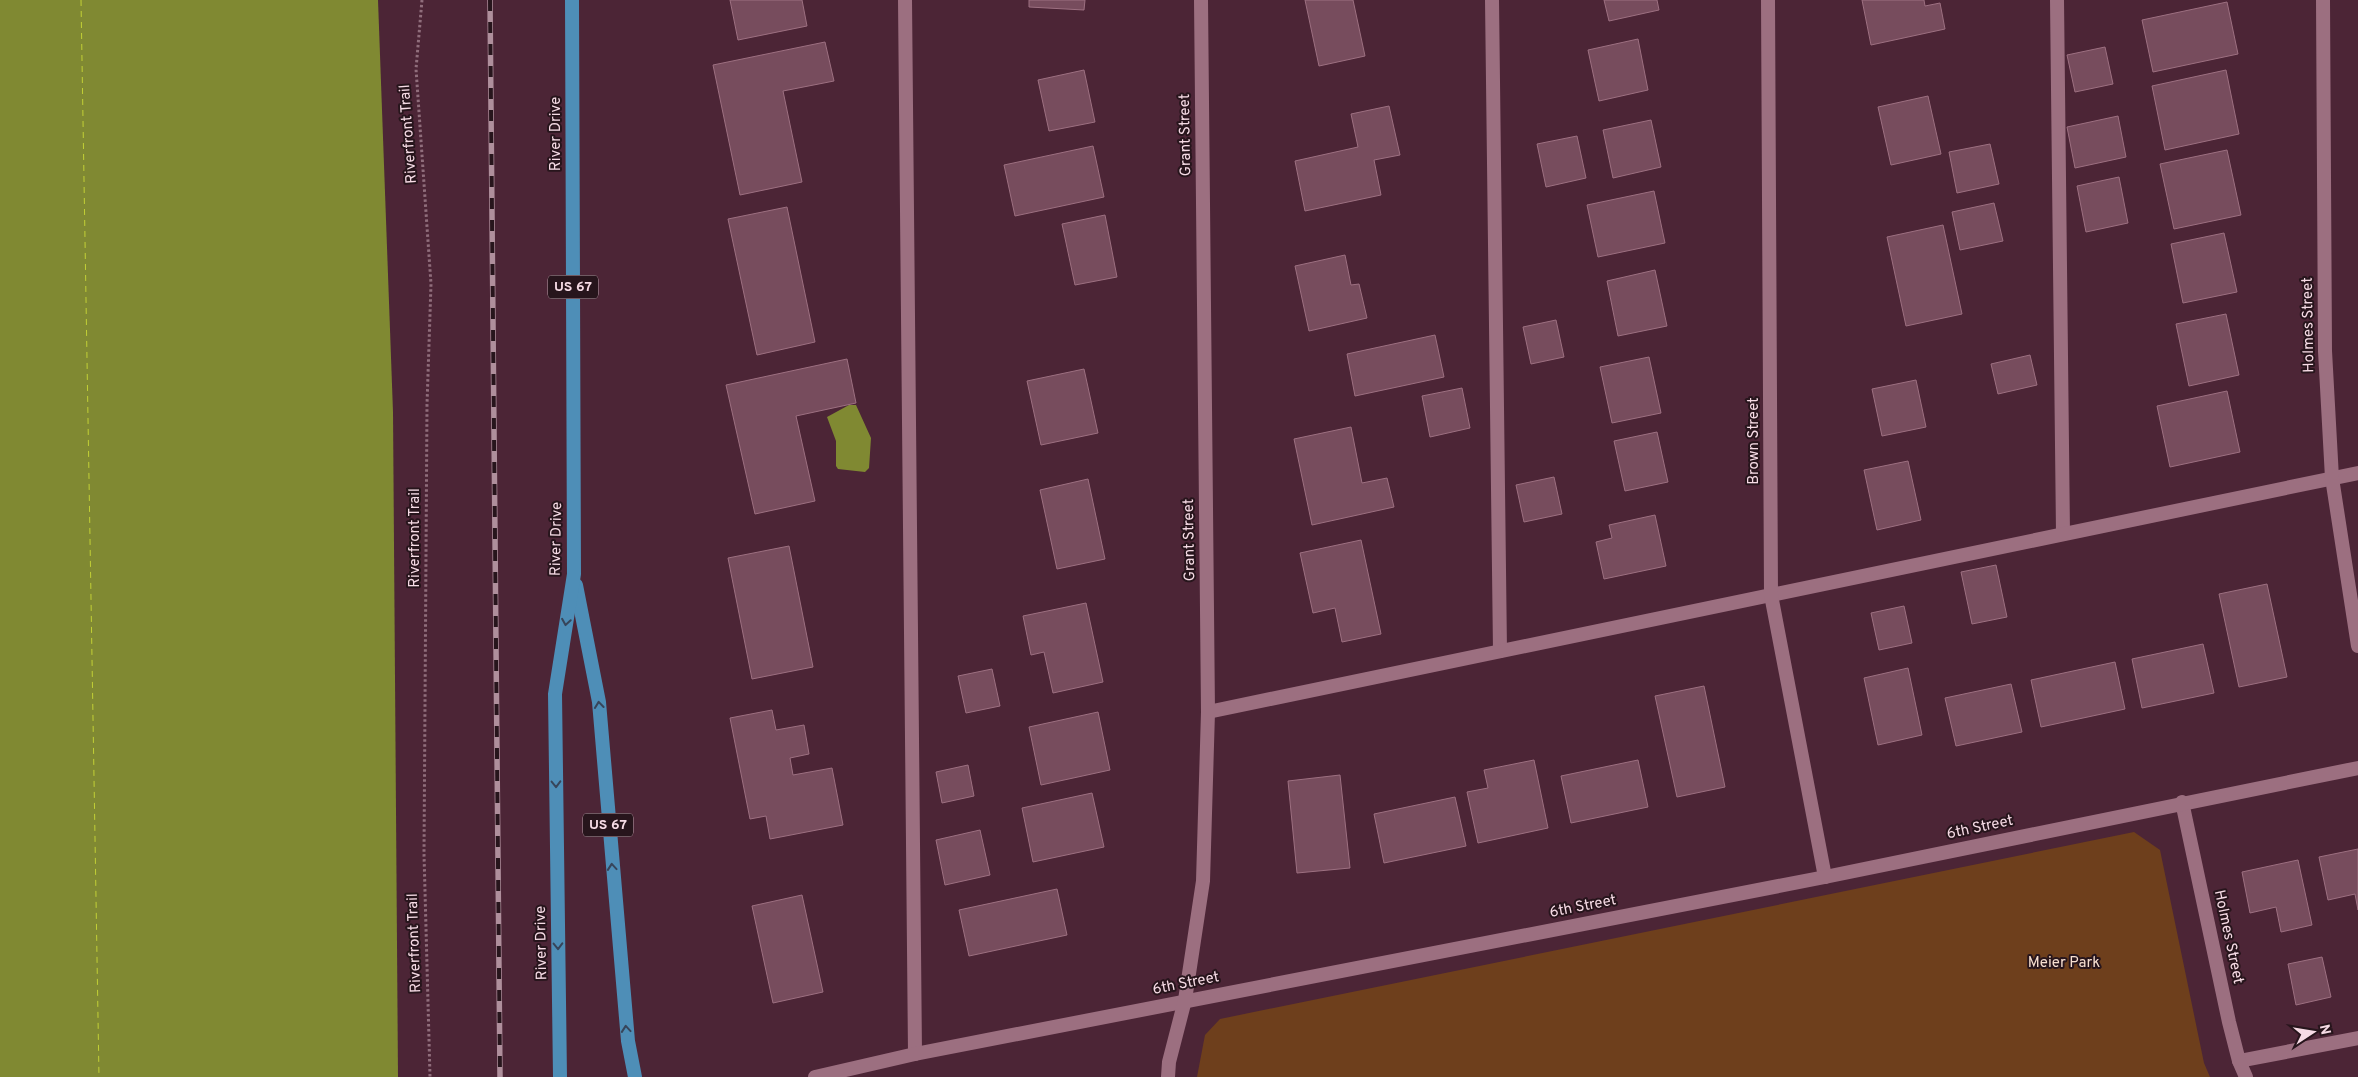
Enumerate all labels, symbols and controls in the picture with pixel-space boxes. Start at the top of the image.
street label: Riverfront Trail [396,84,422,184]
street label: Grant Street [1176,94,1196,176]
street label: River Drive [547,97,566,171]
road number: US 67 [548,276,598,298]
street label: Holmes Street [2299,277,2319,373]
street label: Brown Street [1745,397,1764,485]
street label: Riverfront Trail [406,488,425,588]
street label: Grant Street [1180,499,1200,581]
street label: River Drive [547,502,567,576]
one-way arrow [562,618,572,627]
one-way arrow [594,701,605,709]
one-way arrow [551,780,561,788]
street label: 6th Street [1945,812,2015,844]
road number: US 67 [583,814,633,836]
one-way arrow [606,863,617,871]
street label: Holmes Street [2209,888,2247,986]
street label: 6th Street [1548,891,1618,923]
street label: Riverfront Trail [404,893,426,993]
street label: River Drive [532,906,552,980]
one-way arrow [553,943,563,951]
park label: Meier Park [2028,954,2100,973]
street label: 6th Street [1151,968,1221,1000]
north arrow [2288,1007,2338,1057]
text: N [2315,1023,2334,1036]
one-way arrow [621,1025,632,1033]

